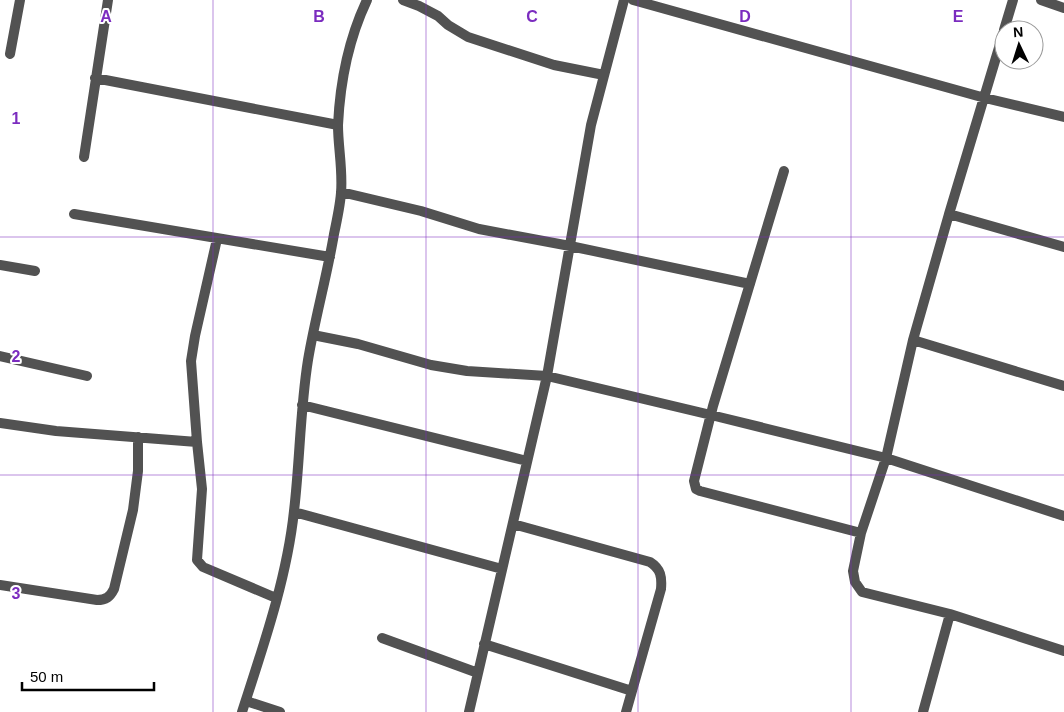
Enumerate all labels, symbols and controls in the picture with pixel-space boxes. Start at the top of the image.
text: A [100,8,112,25]
text: B [313,8,325,25]
text: C [526,8,538,25]
text: D [739,8,751,25]
text: E [953,8,964,25]
north arrow [994,20,1044,70]
text: N [1012,24,1024,40]
text: 1 [12,110,21,127]
text: 2 [12,348,21,365]
text: 3 [12,585,21,602]
scale bar [22,660,155,692]
text: 50 m [30,668,63,685]

